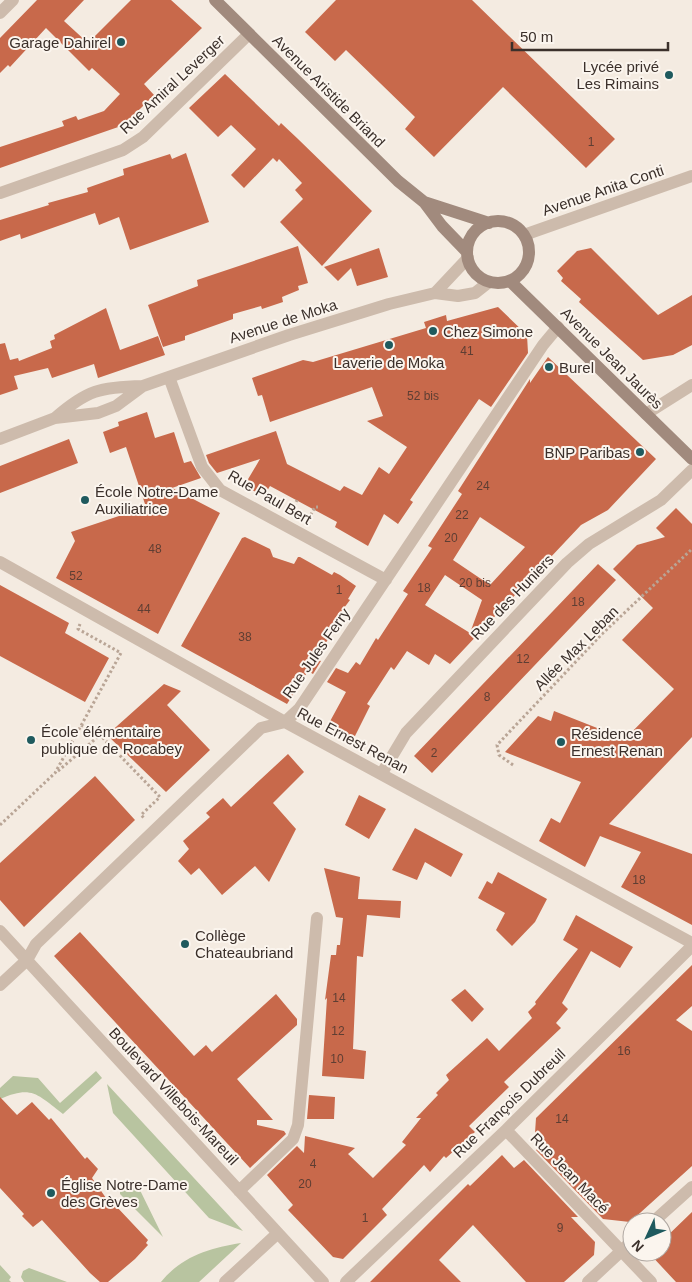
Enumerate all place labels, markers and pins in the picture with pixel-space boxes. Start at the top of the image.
place label: Garage Dahirel [9,34,111,51]
marker: Garage Dahirel [115,36,127,48]
place label: Lycée privé Les Rimains [576,58,659,92]
marker: Lycée privé Les Rimains [663,69,675,81]
place label: Chez Simone [443,323,533,340]
marker: Chez Simone [427,325,439,337]
marker: Laverie de Moka [383,339,395,351]
place label: Laverie de Moka [334,354,445,371]
place label: Burel [559,359,594,376]
marker: Burel [543,361,555,373]
place label: BNP Paribas [544,444,630,461]
marker: BNP Paribas [634,446,646,458]
place label: École Notre-Dame Auxiliatrice [95,483,218,517]
marker: École Notre-Dame Auxiliatrice [79,494,91,506]
place label: École élémentaire publique de Rocabey [41,723,182,757]
place label: Résidence Ernest Renan [571,725,663,759]
marker: École élémentaire publique de Rocabey [25,734,37,746]
marker: Résidence Ernest Renan [555,736,567,748]
place label: Collège Chateaubriand [195,927,293,961]
marker: Collège Chateaubriand [179,938,191,950]
place label: Église Notre-Dame des Grèves [61,1176,188,1210]
marker: Église Notre-Dame des Grèves [45,1187,57,1199]

